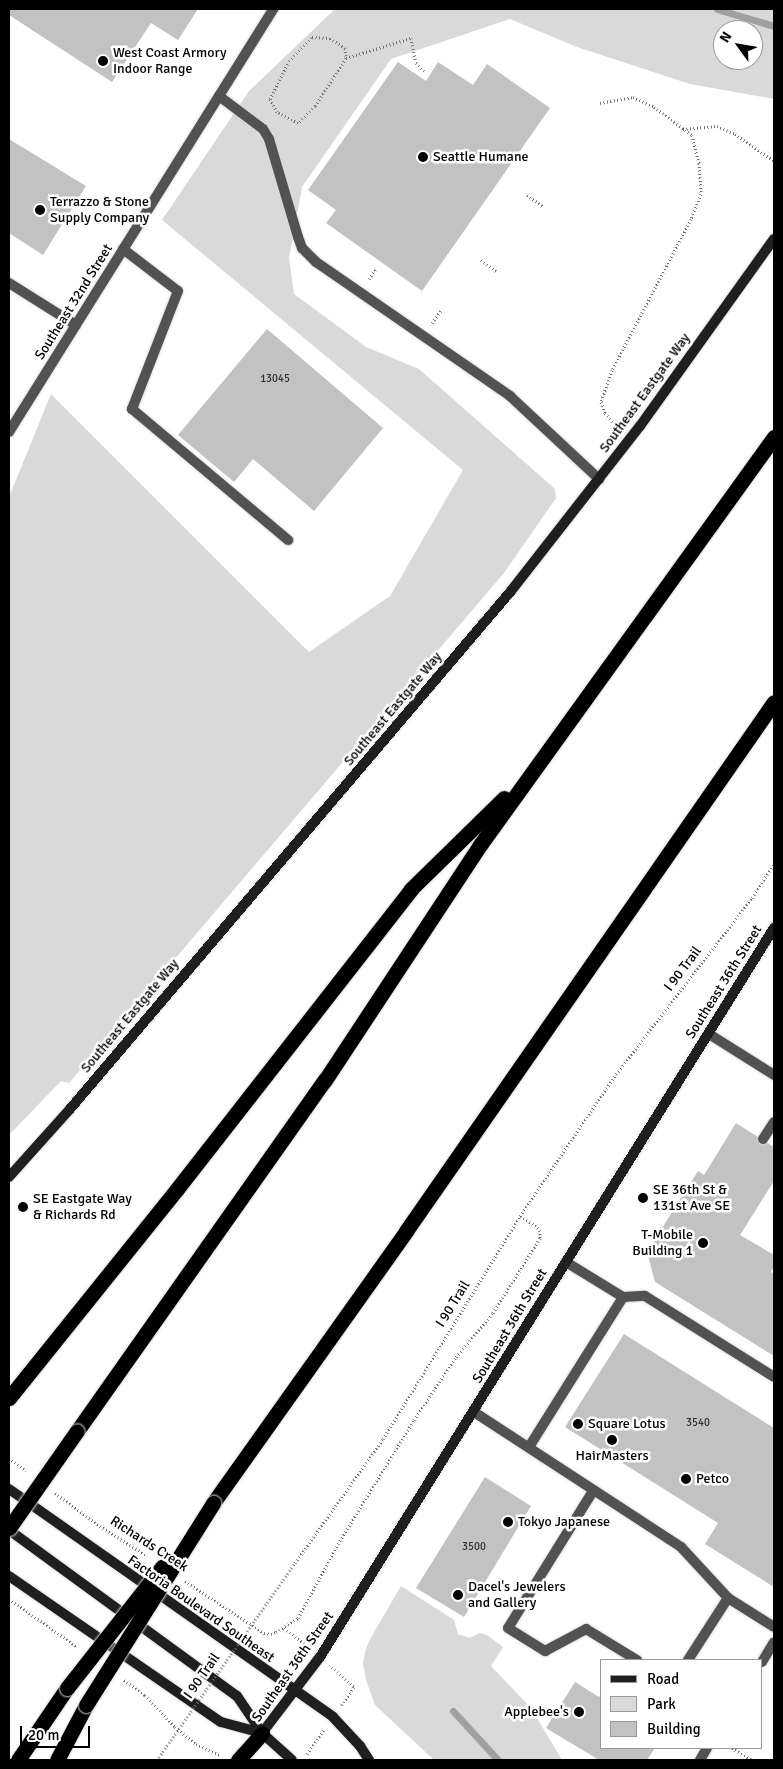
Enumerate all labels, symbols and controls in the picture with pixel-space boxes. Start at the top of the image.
north arrow [713,20,763,70]
text: N [716,29,735,46]
place label: West Coast Armory Indoor Range [113,45,227,78]
marker: West Coast Armory Indoor Range [97,55,109,67]
place label: Seattle Humane [433,149,529,165]
marker: Seattle Humane [417,151,429,163]
place label: Terrazzo & Stone Supply Company [50,194,149,226]
marker: Terrazzo & Stone Supply Company [34,204,46,216]
street label: Southeast 32nd Street [32,241,116,363]
street label: Southeast Eastgate Way [596,330,694,456]
house number: 13045 [260,372,290,386]
street label: Southeast Eastgate Way [340,649,446,769]
street label: Southeast 36th Street [682,922,766,1042]
street label: I 90 Trail [661,943,705,995]
street label: Southeast Eastgate Way [77,956,183,1076]
place label: SE 36th St & 131st Ave SE [653,1182,730,1214]
place label: SE Eastgate Way & Richards Rd [33,1191,132,1224]
marker: SE 36th St & 131st Ave SE [637,1192,649,1204]
marker: SE Eastgate Way & Richards Rd [17,1201,29,1213]
place label: T-Mobile Building 1 [632,1227,693,1260]
marker: T-Mobile Building 1 [697,1237,709,1249]
street label: Southeast 36th Street [469,1266,551,1386]
street label: I 90 Trail [432,1278,474,1330]
place label: Square Lotus [588,1416,666,1432]
house number: 3540 [686,1416,710,1430]
marker: Square Lotus [572,1418,584,1430]
marker: HairMasters [606,1434,618,1446]
place label: HairMasters [575,1448,649,1464]
place label: Petco [696,1471,729,1487]
marker: Petco [680,1473,692,1485]
street label: Richards Creek [107,1513,191,1575]
place label: Tokyo Japanese [518,1514,610,1530]
marker: Tokyo Japanese [502,1516,514,1528]
house number: 3500 [462,1540,486,1554]
street label: Factoria Boulevard Southeast [124,1552,278,1666]
place label: Dacel's Jewelers and Gallery [468,1579,566,1611]
marker: Dacel's Jewelers and Gallery [452,1589,464,1601]
street label: Southeast 36th Street [249,1609,337,1725]
street label: I 90 Trail [180,1650,224,1702]
legend [600,1659,763,1749]
text: Road [647,1670,679,1688]
text: Park [647,1695,676,1713]
place label: Applebee's [504,1704,569,1720]
marker: Applebee's [573,1706,585,1718]
scale bar [22,1716,92,1748]
text: Building [647,1720,701,1738]
text: 20 m [28,1726,59,1744]

